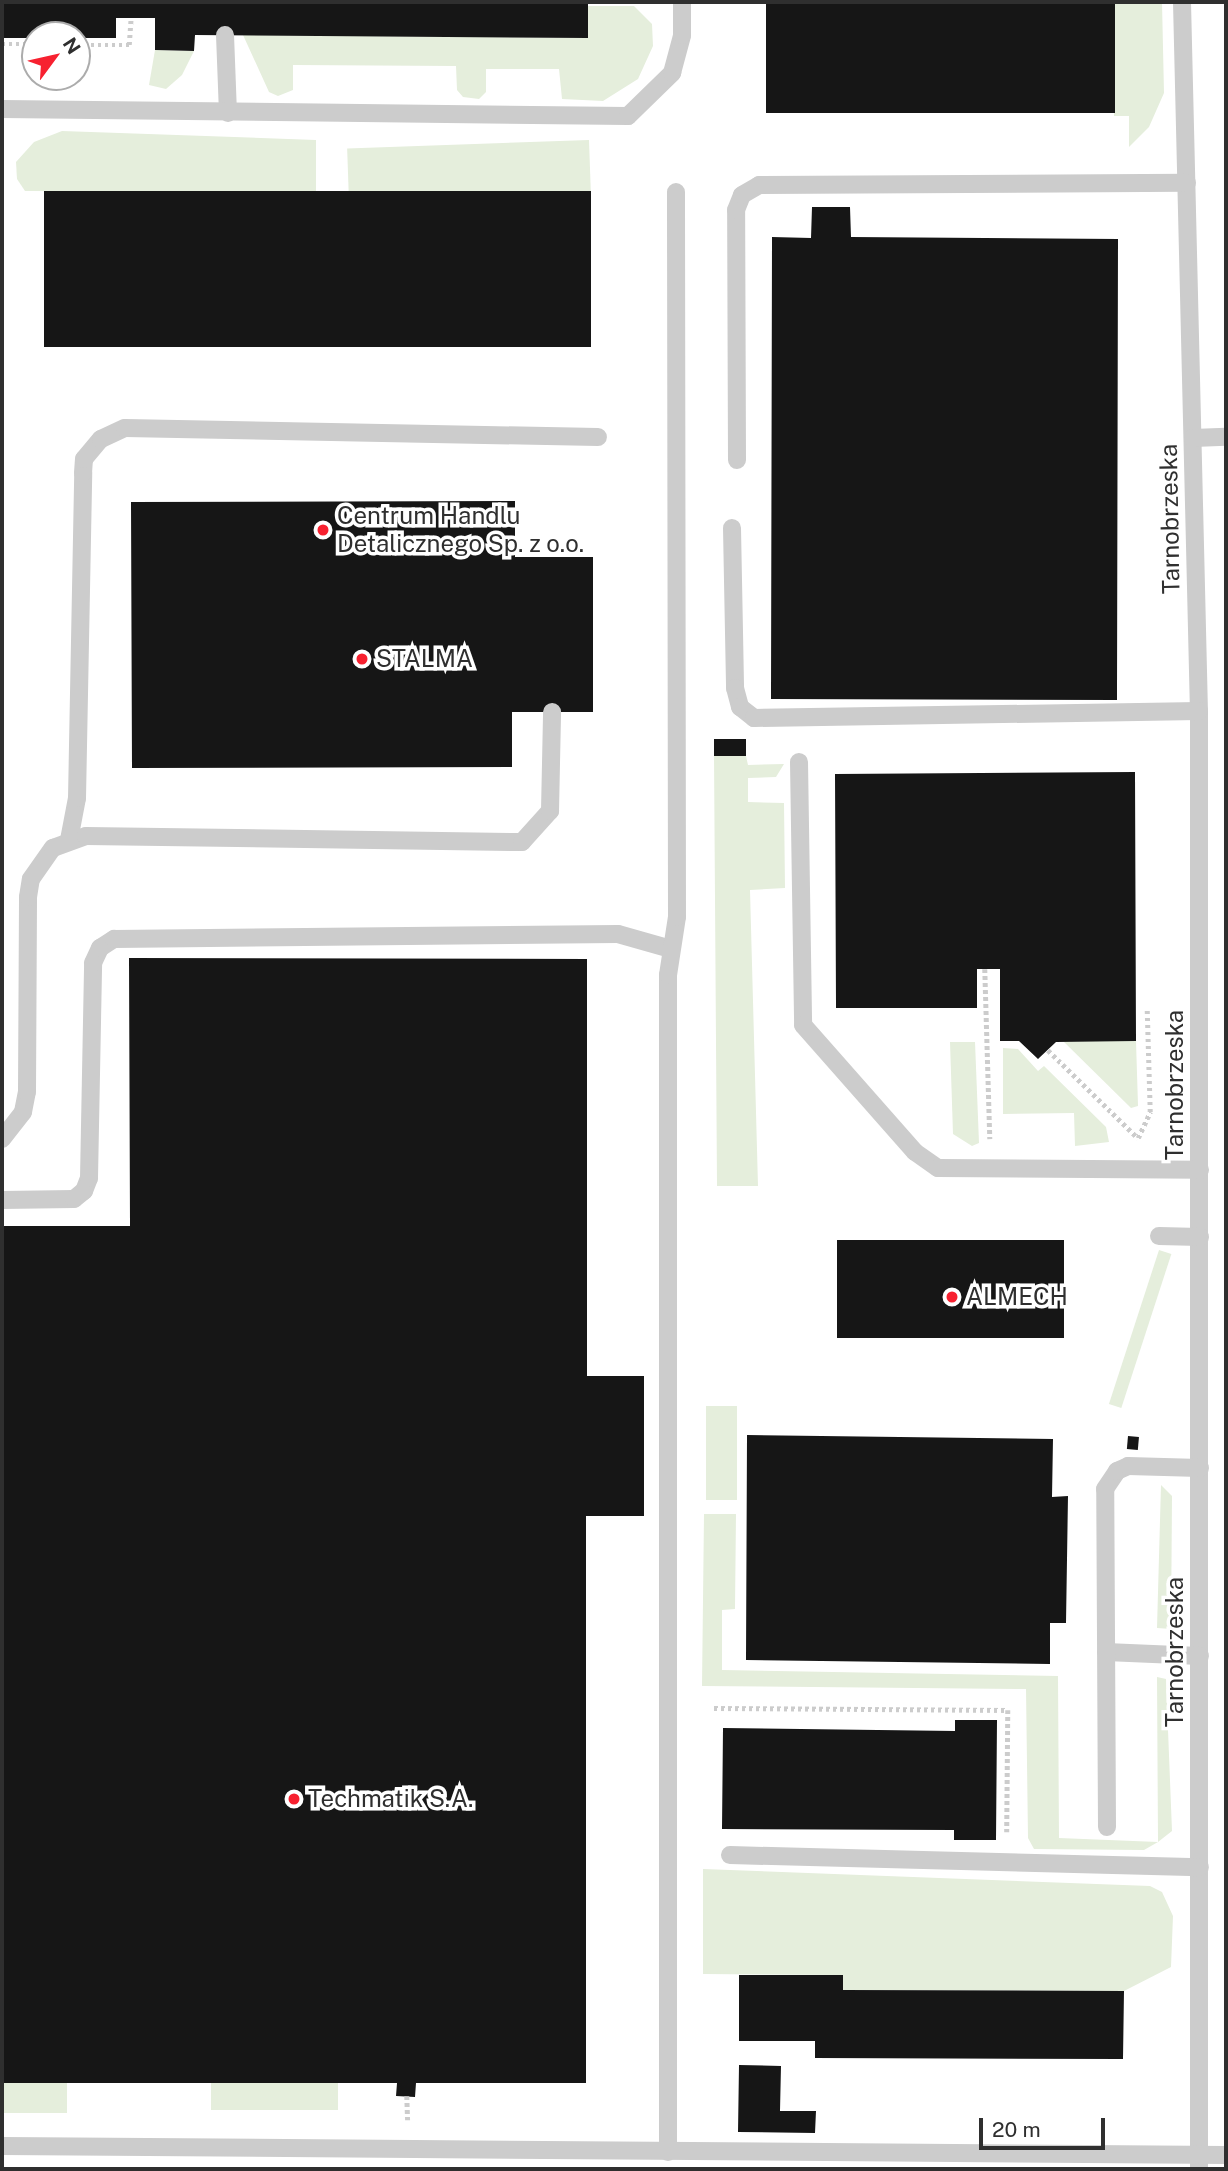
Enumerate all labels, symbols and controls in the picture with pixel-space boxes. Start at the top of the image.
north arrow [21,21,91,91]
text: N [59,33,85,58]
street label: Tarnobrzeska [1154,444,1186,594]
place label: Centrum Handlu Detalicznego Sp. z o.o. [337,502,585,558]
marker: Centrum Handlu Detalicznego Sp. z o.o. [315,522,331,538]
place label: STALMA [376,645,473,673]
marker: STALMA [354,651,370,667]
street label: Tarnobrzeska [1161,1010,1189,1160]
place label: ALMECH [966,1283,1068,1311]
marker: ALMECH [944,1289,960,1305]
street label: Tarnobrzeska [1161,1577,1189,1727]
place label: Techmatik S.A. [308,1785,473,1813]
marker: Techmatik S.A. [286,1791,302,1807]
scale bar [983,2104,1109,2148]
text: 20 m [992,2117,1041,2142]

